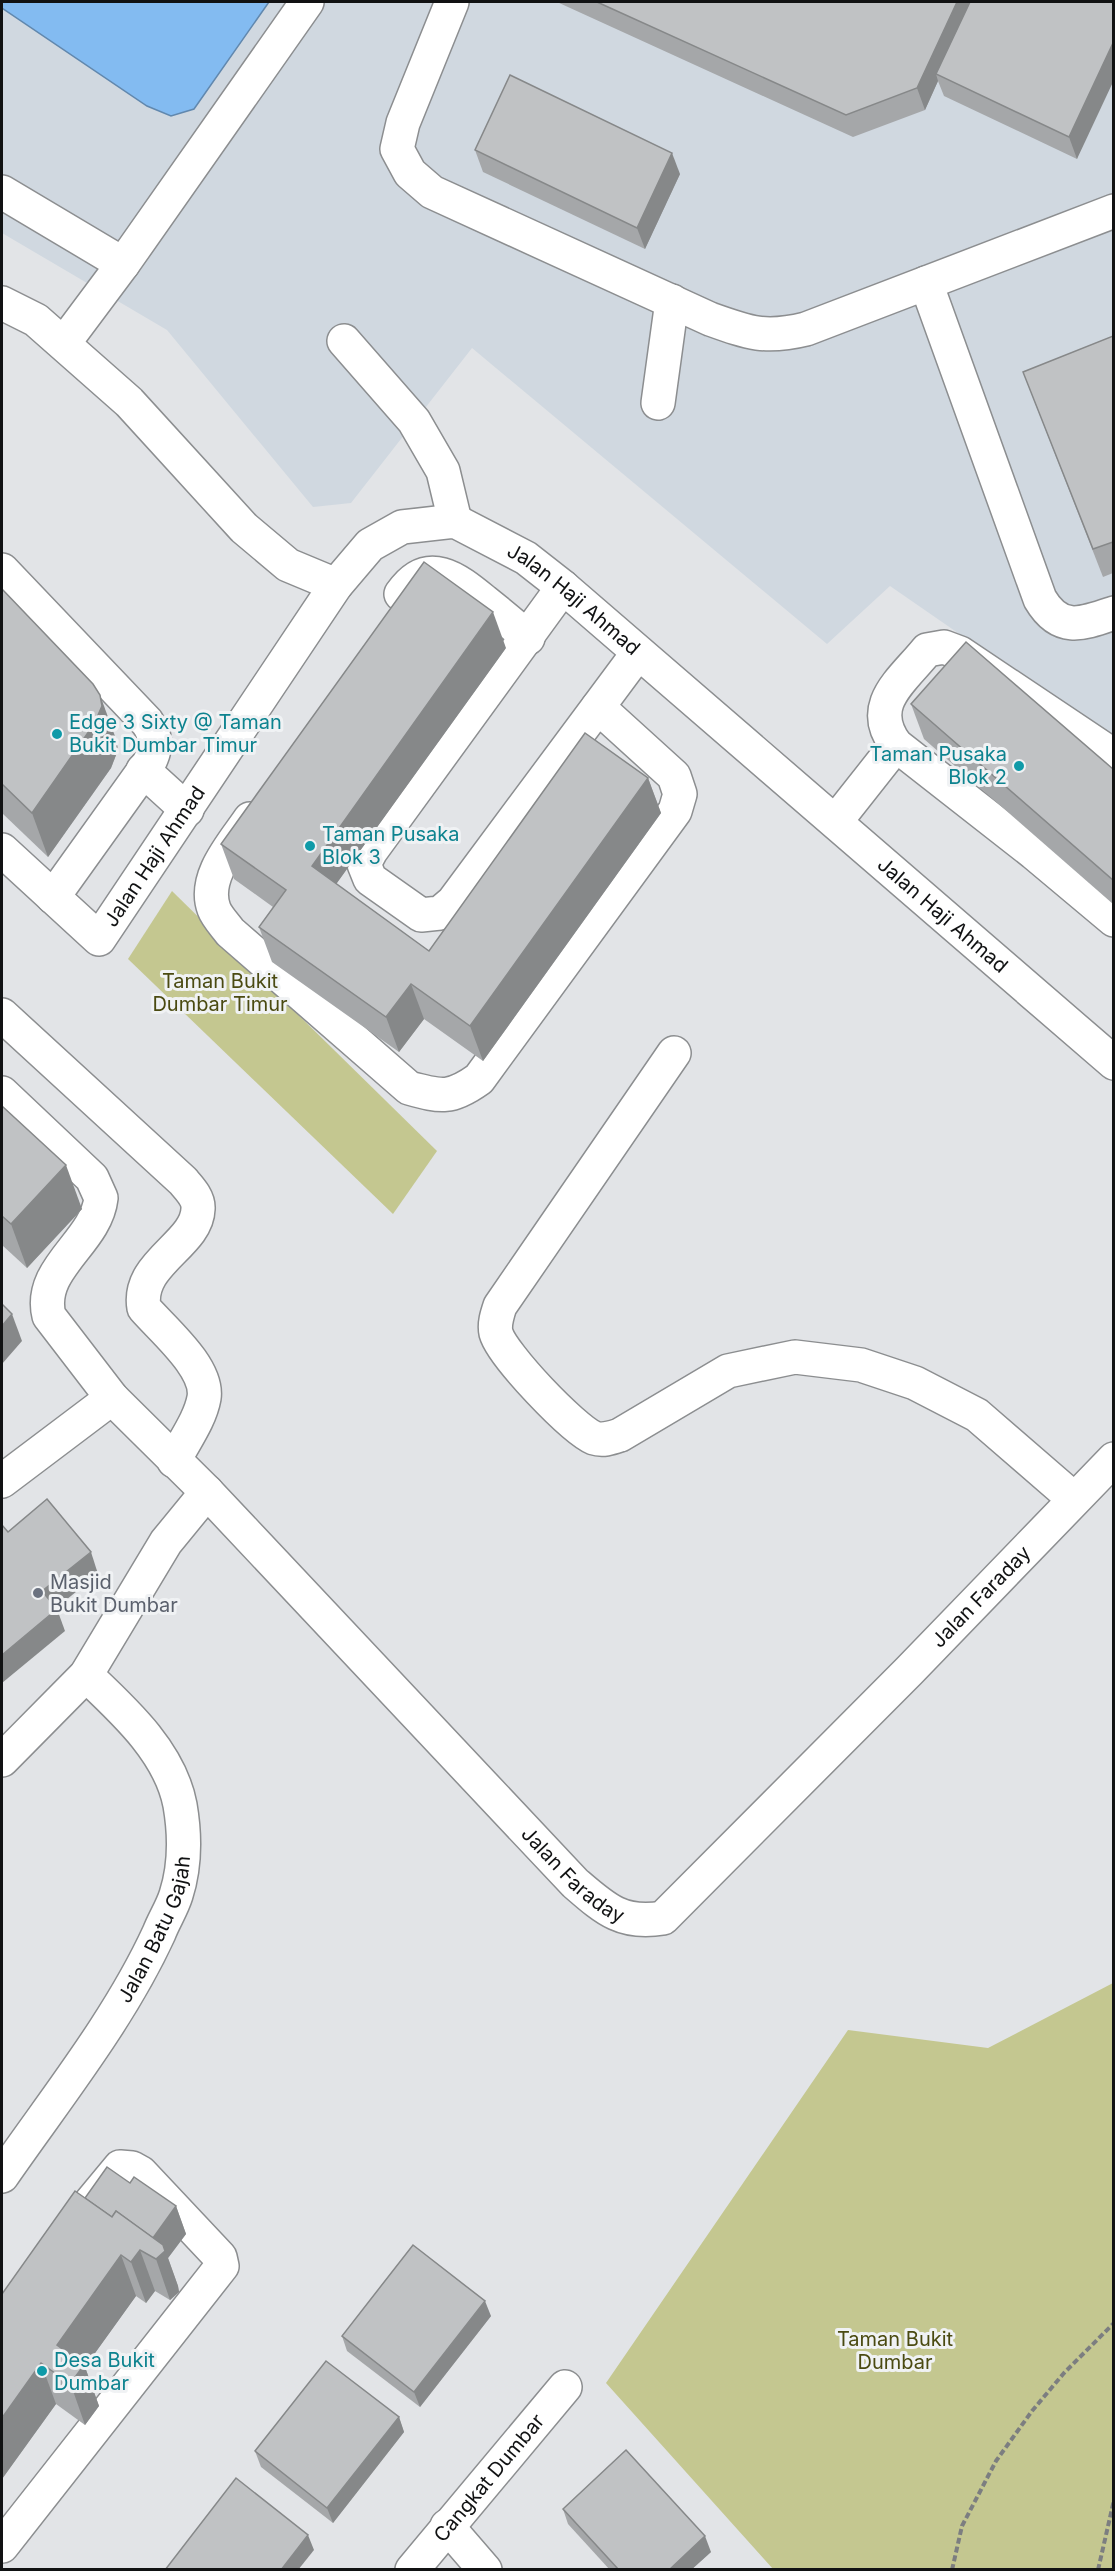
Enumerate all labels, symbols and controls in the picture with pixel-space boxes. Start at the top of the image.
street label: Jalan Haji Ahmad [503,538,645,660]
place label: Edge 3 Sixty @ Taman Bukit Dumbar Timur [69,710,282,757]
marker: Edge 3 Sixty @ Taman Bukit Dumbar Timur [50,727,64,741]
place label: Taman Pusaka Blok 2 [870,742,1007,789]
marker: Taman Pusaka Blok 2 [1012,759,1026,773]
street label: Jalan Haji Ahmad [99,782,210,931]
place label: Taman Pusaka Blok 3 [322,822,459,869]
marker: Taman Pusaka Blok 3 [303,839,317,853]
street label: Jalan Haji Ahmad [873,852,1013,978]
park label: Taman Bukit Dumbar Timur [152,969,288,1016]
street label: Jalan Faraday [926,1541,1035,1652]
place label: Masjid Bukit Dumbar [50,1570,178,1617]
marker: Masjid Bukit Dumbar [31,1586,45,1600]
street label: Jalan Faraday [516,1822,628,1928]
street label: Jalan Batu Gajah [112,1855,195,2007]
park label: Taman Bukit Dumbar [837,2327,954,2374]
place label: Desa Bukit Dumbar [54,2348,155,2395]
marker: Desa Bukit Dumbar [35,2364,49,2378]
street label: Cangkat Dumbar [429,2409,550,2547]

